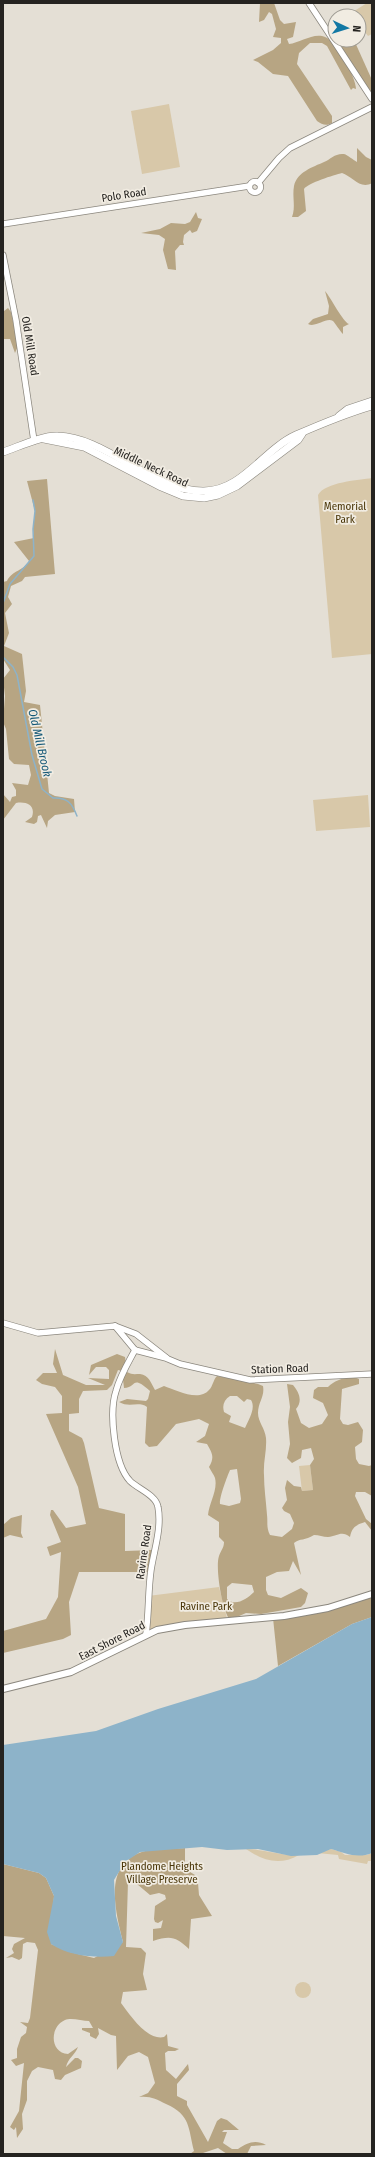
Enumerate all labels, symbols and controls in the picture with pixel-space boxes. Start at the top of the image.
north arrow [327,8,367,48]
text: N [350,25,363,32]
street label: Polo Road [101,185,147,205]
street label: Old Mill Road [19,315,41,377]
street label: Middle Neck Road [112,444,190,490]
park label: Memorial Park [324,500,366,526]
water label: Old Mill Brook [25,708,55,778]
street label: Station Road [251,1361,309,1377]
street label: Ravine Road [134,1524,154,1580]
park label: Ravine Park [180,1600,233,1613]
street label: East Shore Road [77,1619,147,1663]
park label: Plandome Heights Village Preserve [121,1860,203,1886]

